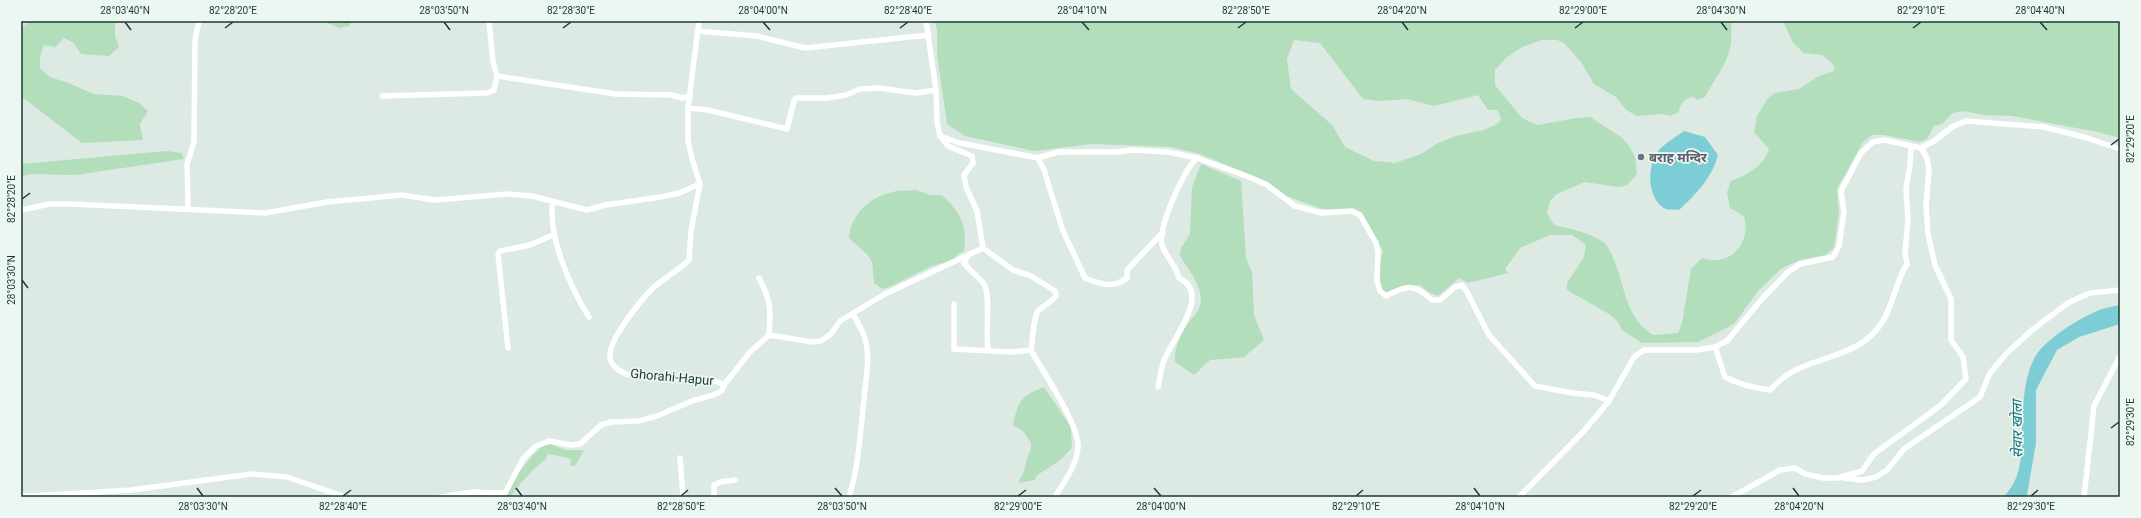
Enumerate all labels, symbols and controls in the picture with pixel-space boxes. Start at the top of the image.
text: 28°03'40"N [100,5,150,16]
text: 82°28'20"E [209,5,257,16]
text: 28°03'50"N [419,5,469,16]
text: 82°28'30"E [547,5,595,16]
text: 28°04'00"N [738,5,788,16]
text: 82°28'40"E [884,5,932,16]
text: 28°04'10"N [1057,5,1107,16]
text: 82°28'50"E [1222,5,1270,16]
text: 28°04'20"N [1377,5,1427,16]
text: 82°29'00"E [1559,5,1607,16]
text: 28°04'30"N [1696,5,1746,16]
text: 82°29'10"E [1897,5,1945,16]
text: 28°04'40"N [2015,5,2065,16]
text: 82°29'20"E [2125,115,2136,163]
place label: बराह मन्दिर [1649,150,1707,165]
marker: बराह मन्दिर [1636,152,1646,162]
text: 82°28'20"E [6,175,17,223]
text: 28°03'30"N [6,255,17,305]
street label: Ghorahi-Hapur [630,366,715,388]
water label: सेवार खोला [2008,396,2026,458]
text: 82°29'30"E [2125,398,2136,446]
text: 28°03'30"N [178,501,228,512]
text: 82°28'40"E [319,501,367,512]
text: 28°03'40"N [497,501,547,512]
text: 82°28'50"E [657,501,705,512]
text: 28°03'50"N [817,501,867,512]
text: 82°29'00"E [994,501,1042,512]
text: 28°04'00"N [1136,501,1186,512]
text: 82°29'10"E [1332,501,1380,512]
text: 28°04'10"N [1455,501,1505,512]
text: 82°29'20"E [1669,501,1717,512]
text: 28°04'20"N [1774,501,1824,512]
text: 82°29'30"E [2007,501,2055,512]

